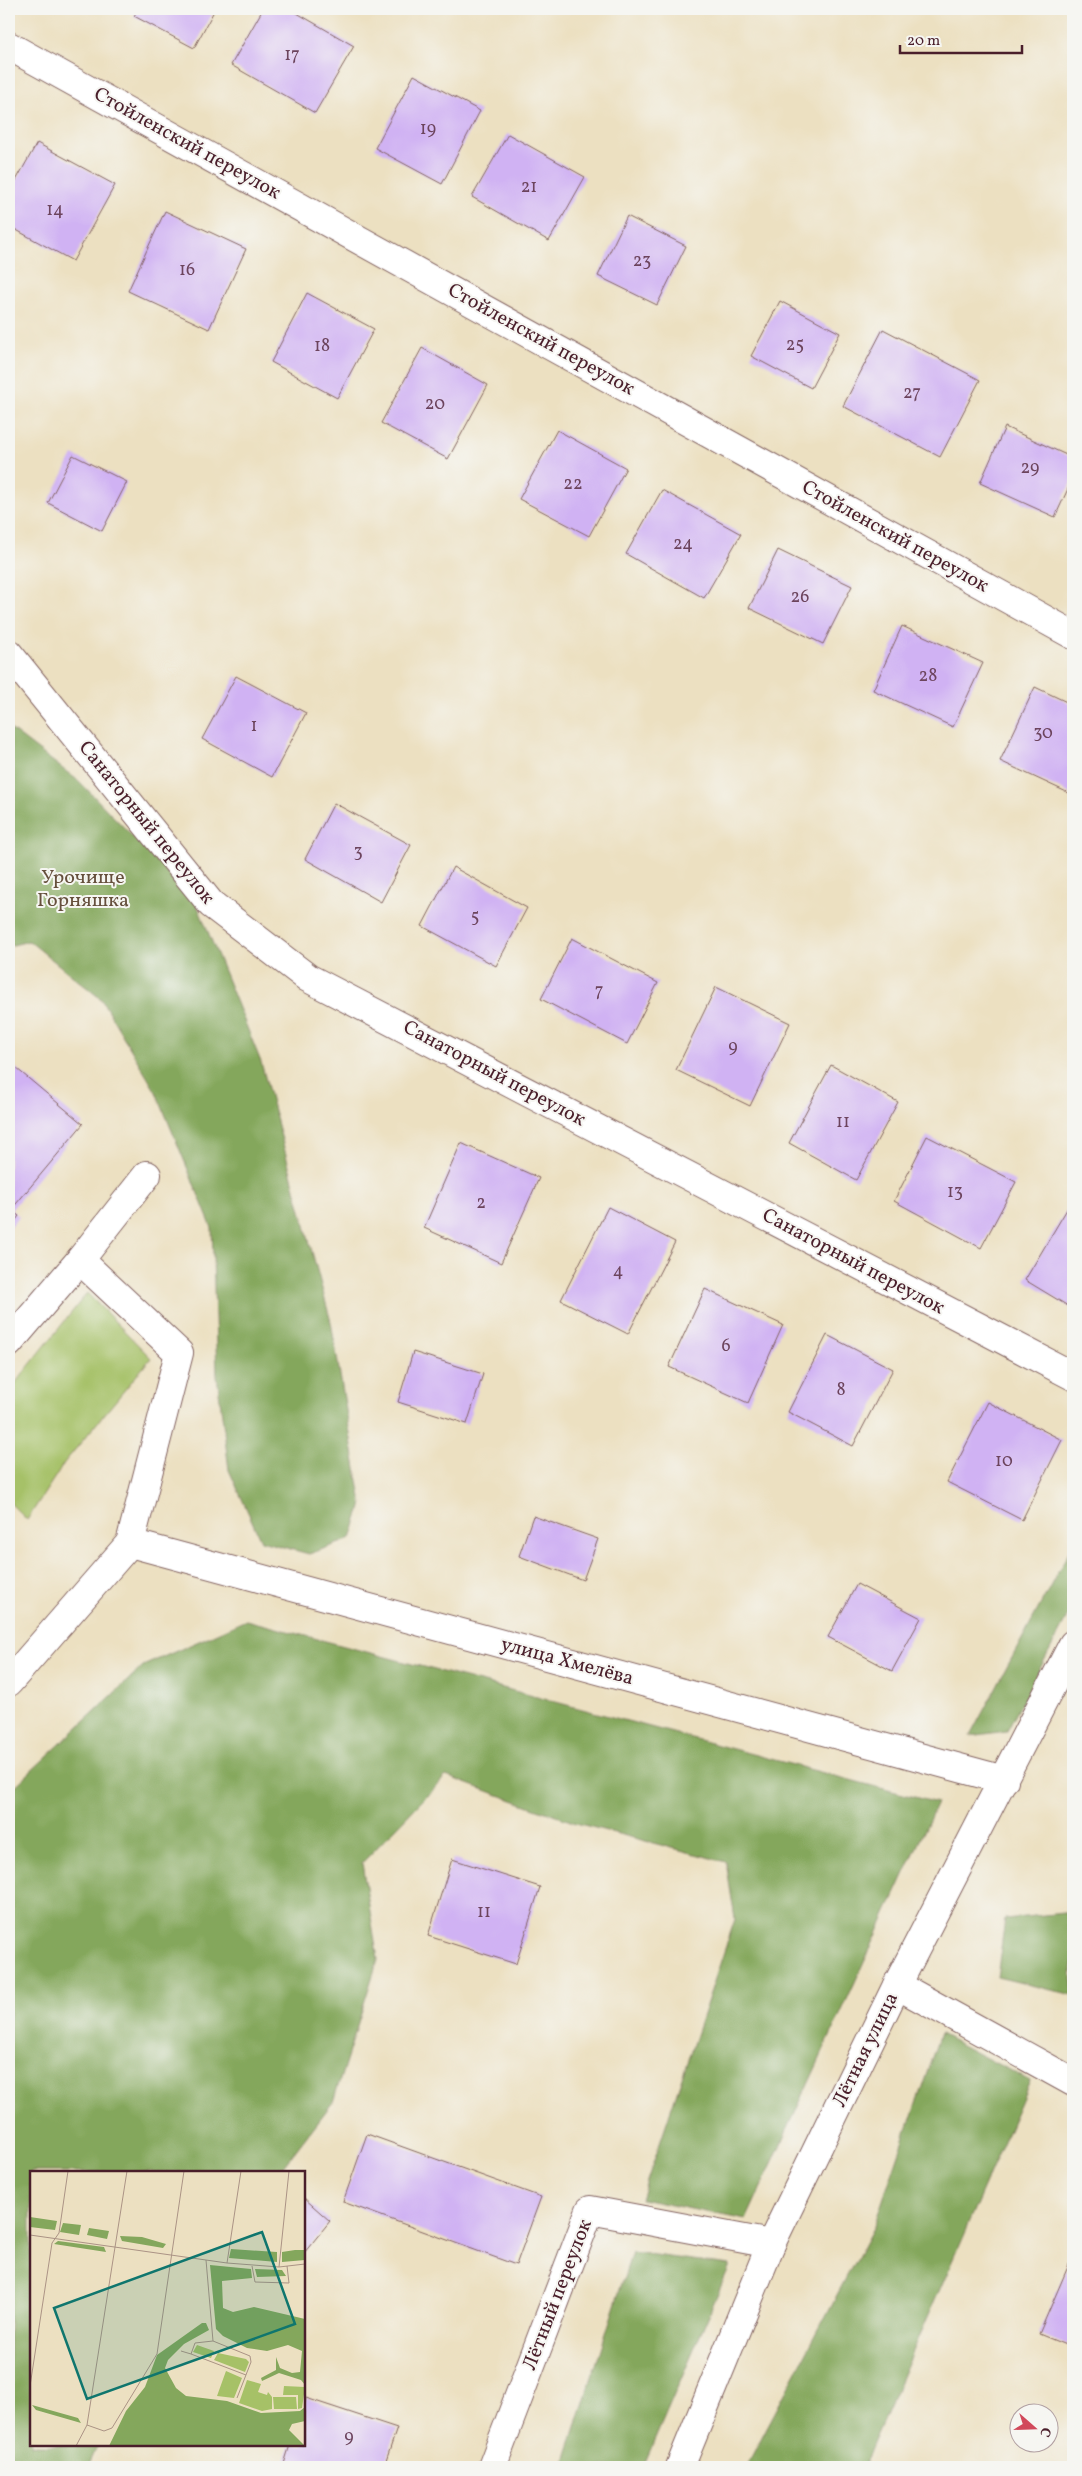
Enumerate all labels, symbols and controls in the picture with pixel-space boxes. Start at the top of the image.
scale bar [900,22,1022,54]
text: 20 m [907,31,940,52]
house number: 17 [284,43,300,68]
street label: Стойленский переулок [88,81,286,207]
house number: 19 [420,117,436,142]
house number: 21 [521,175,537,200]
house number: 14 [46,198,64,223]
house number: 23 [633,249,651,274]
house number: 16 [179,258,195,283]
street label: Стойленский переулок [442,277,640,403]
house number: 25 [786,333,804,358]
house number: 18 [314,334,330,359]
house number: 27 [903,381,921,406]
house number: 20 [425,392,445,417]
house number: 29 [1021,456,1039,481]
house number: 22 [563,472,583,497]
street label: Стойленский переулок [796,474,994,600]
house number: 24 [673,532,693,557]
house number: 26 [791,585,809,610]
house number: 28 [919,664,937,689]
house number: 1 [251,714,257,739]
house number: 30 [1033,721,1053,746]
street label: Санаторный переулок [71,735,221,911]
house number: 3 [353,840,363,865]
park label: Урочище Горняшка [37,864,129,915]
house number: 5 [471,905,479,930]
house number: 7 [595,979,603,1004]
street label: Санаторный переулок [398,1014,591,1134]
house number: 9 [728,1035,738,1060]
house number: 11 [836,1110,850,1135]
house number: 13 [947,1180,963,1205]
house number: 2 [476,1191,486,1216]
street label: Санаторный переулок [757,1202,950,1322]
house number: 4 [613,1259,623,1284]
house number: 6 [721,1334,731,1359]
house number: 8 [836,1378,846,1403]
house number: 10 [995,1449,1013,1474]
street label: улица Хмелёва [497,1631,637,1693]
house number: 11 [477,1900,491,1925]
street label: Лётная улица [826,1988,906,2112]
inset map [30,2171,305,2446]
street label: Лётный переулок [516,2215,600,2375]
north arrow [1010,2404,1060,2454]
text: С [1034,2424,1055,2439]
house number: 9 [344,2425,354,2450]

